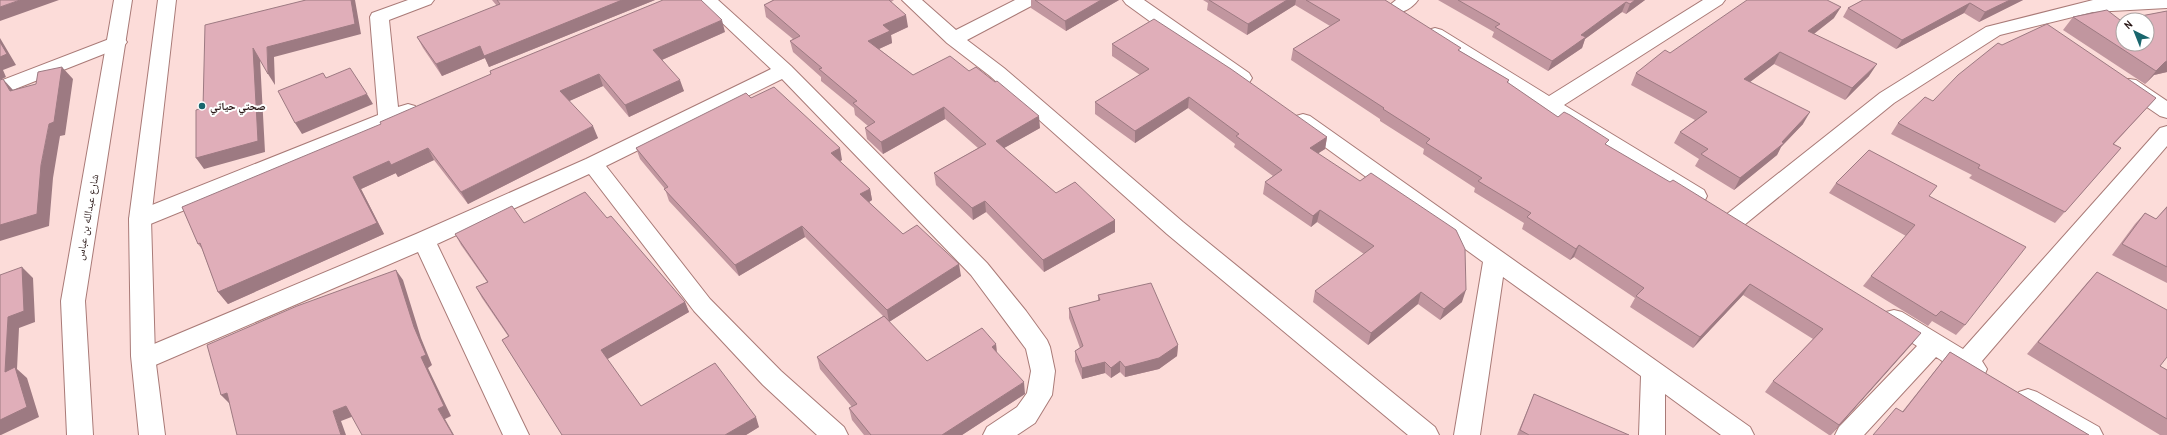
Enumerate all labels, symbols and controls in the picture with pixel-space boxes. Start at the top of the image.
north arrow [2115,12,2155,52]
text: N [2121,17,2135,32]
place label: صحتي حياتي [210,99,266,115]
marker: صحتي حياتي [197,101,207,111]
street label: شارع عبدالله بن عباس [73,173,101,261]

